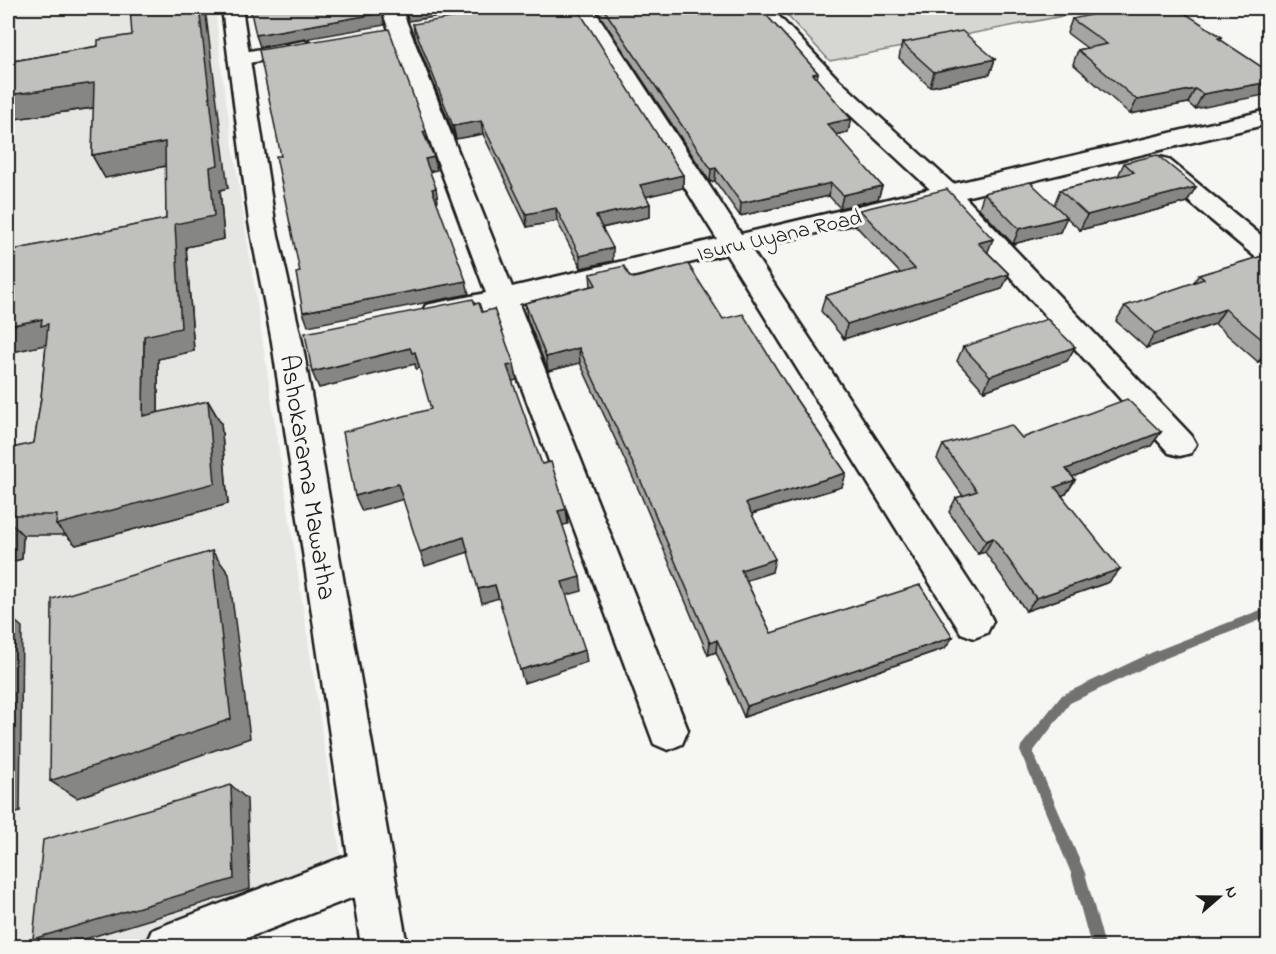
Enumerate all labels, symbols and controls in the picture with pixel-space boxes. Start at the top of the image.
street label: Isuru Uyana Road [694,202,865,272]
street label: Ashokarama Mawatha [268,352,345,603]
north arrow [1189,867,1249,927]
text: N [1218,883,1244,902]

